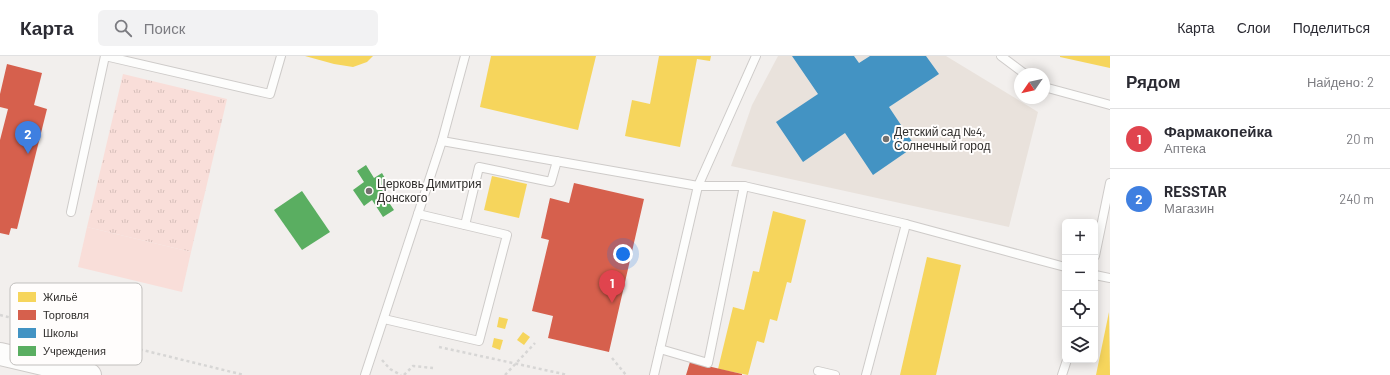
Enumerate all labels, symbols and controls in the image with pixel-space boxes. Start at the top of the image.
search box [98,10,378,46]
text: Карта [20,16,74,39]
icon: search [112,17,134,39]
text: Поиск [144,19,185,37]
text: Карта [1177,19,1215,36]
text: Слои [1237,19,1271,36]
text: Поделиться [1293,19,1370,36]
north arrow [1014,68,1050,104]
text: Рядом [1126,71,1181,91]
text: Найдено: 2 [1307,74,1374,90]
pin: 2 [15,121,41,154]
text: Фармакопейка [1164,122,1272,140]
place label: Детский сад №4, Солнечный город [894,124,990,153]
text: 1 [1137,131,1141,147]
text: 20 m [1346,131,1374,147]
marker: Детский сад №4, Солнечный город [881,134,891,144]
text: Аптека [1164,140,1206,156]
place label: Церковь Димитрия Донского [377,176,481,205]
text: RESSTAR [1164,182,1227,200]
marker: Церковь Димитрия Донского [364,186,374,196]
text: 2 [1135,191,1143,207]
text: 240 m [1339,191,1374,207]
text: Магазин [1164,200,1214,216]
map controls [1062,219,1098,363]
button: + [1062,219,1098,255]
your location [613,244,633,264]
button: − [1062,255,1098,291]
pin: 1 [599,270,625,303]
legend [10,283,142,365]
text: Жильё [43,290,78,303]
button: locate [1062,291,1098,327]
text: Торговля [43,308,89,321]
text: Школы [43,326,78,339]
button: layers [1062,327,1098,363]
text: Учреждения [43,344,106,357]

